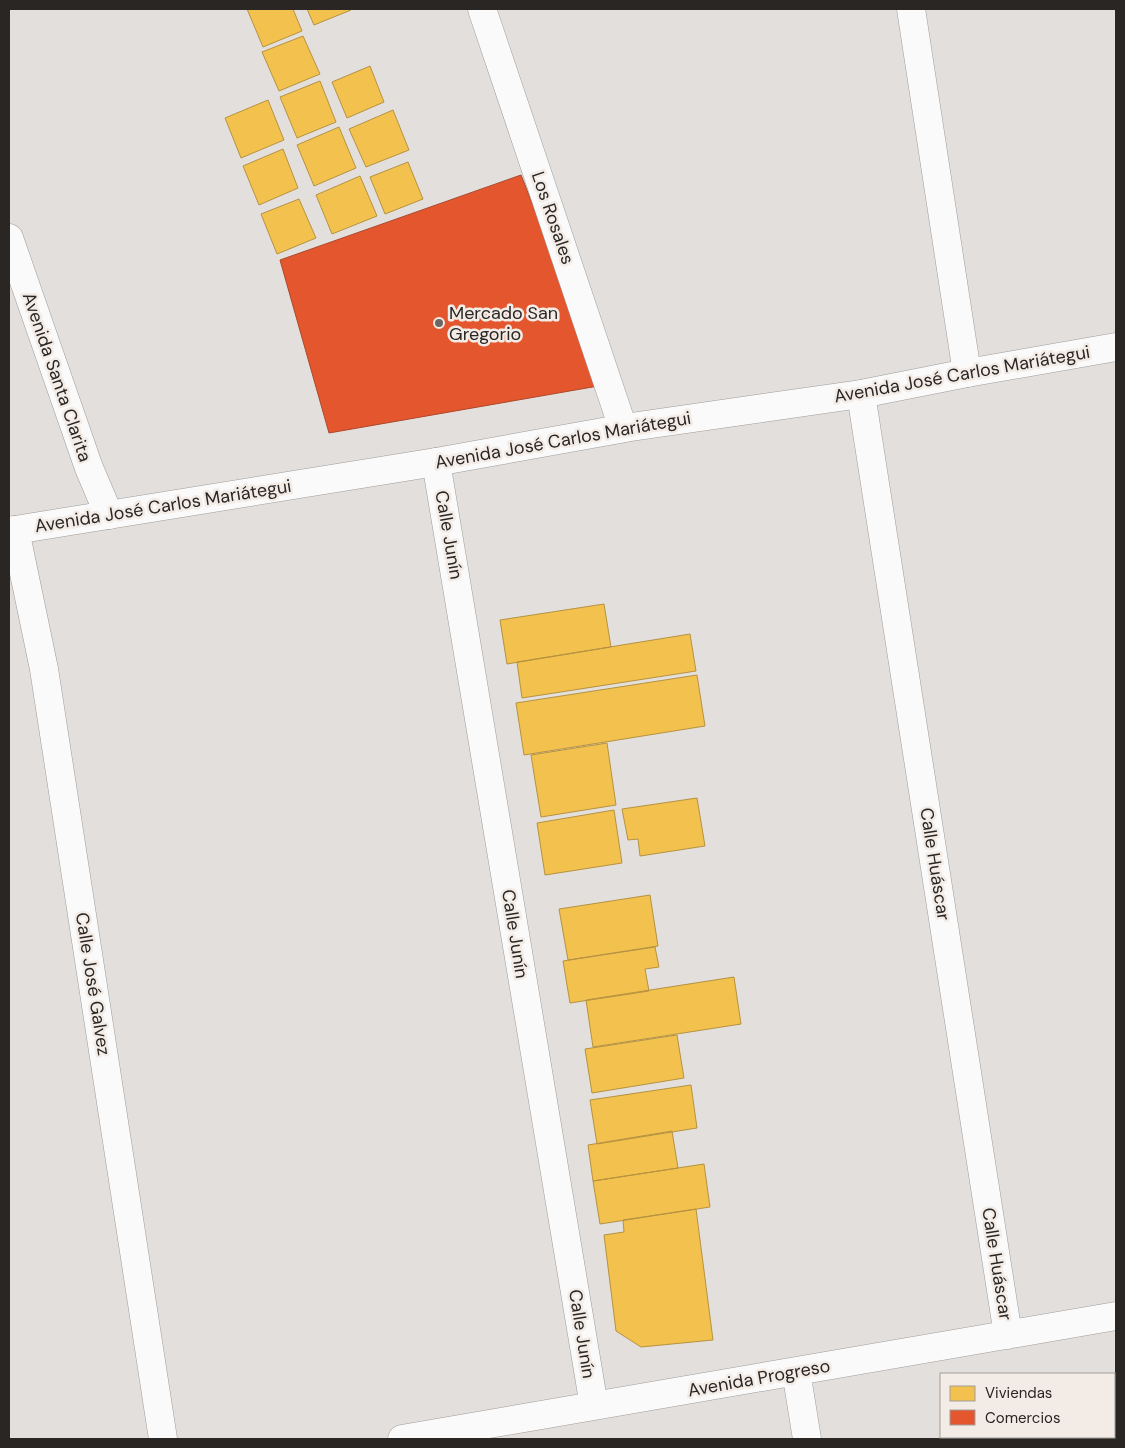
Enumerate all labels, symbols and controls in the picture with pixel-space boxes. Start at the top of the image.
street label: Los Rosales [526,168,580,268]
street label: Avenida Santa Clarita [17,289,97,465]
place label: Mercado San Gregorio [449,301,558,346]
marker: Mercado San Gregorio [433,317,445,329]
street label: Avenida José Carlos Mariátegui [832,340,1092,408]
street label: Avenida José Carlos Mariátegui [433,406,693,474]
street label: Avenida José Carlos Mariátegui [33,474,293,538]
street label: Calle Junín [429,489,469,581]
street label: Calle Huáscar [914,806,956,922]
street label: Calle Junín [496,888,534,980]
street label: Calle José Galvez [70,911,116,1057]
street label: Calle Huáscar [976,1206,1018,1322]
street label: Calle Junín [563,1288,601,1380]
street label: Avenida Progreso [686,1354,832,1402]
legend [940,1373,1115,1438]
text: Viviendas [985,1383,1052,1403]
text: Comercios [985,1408,1060,1428]

